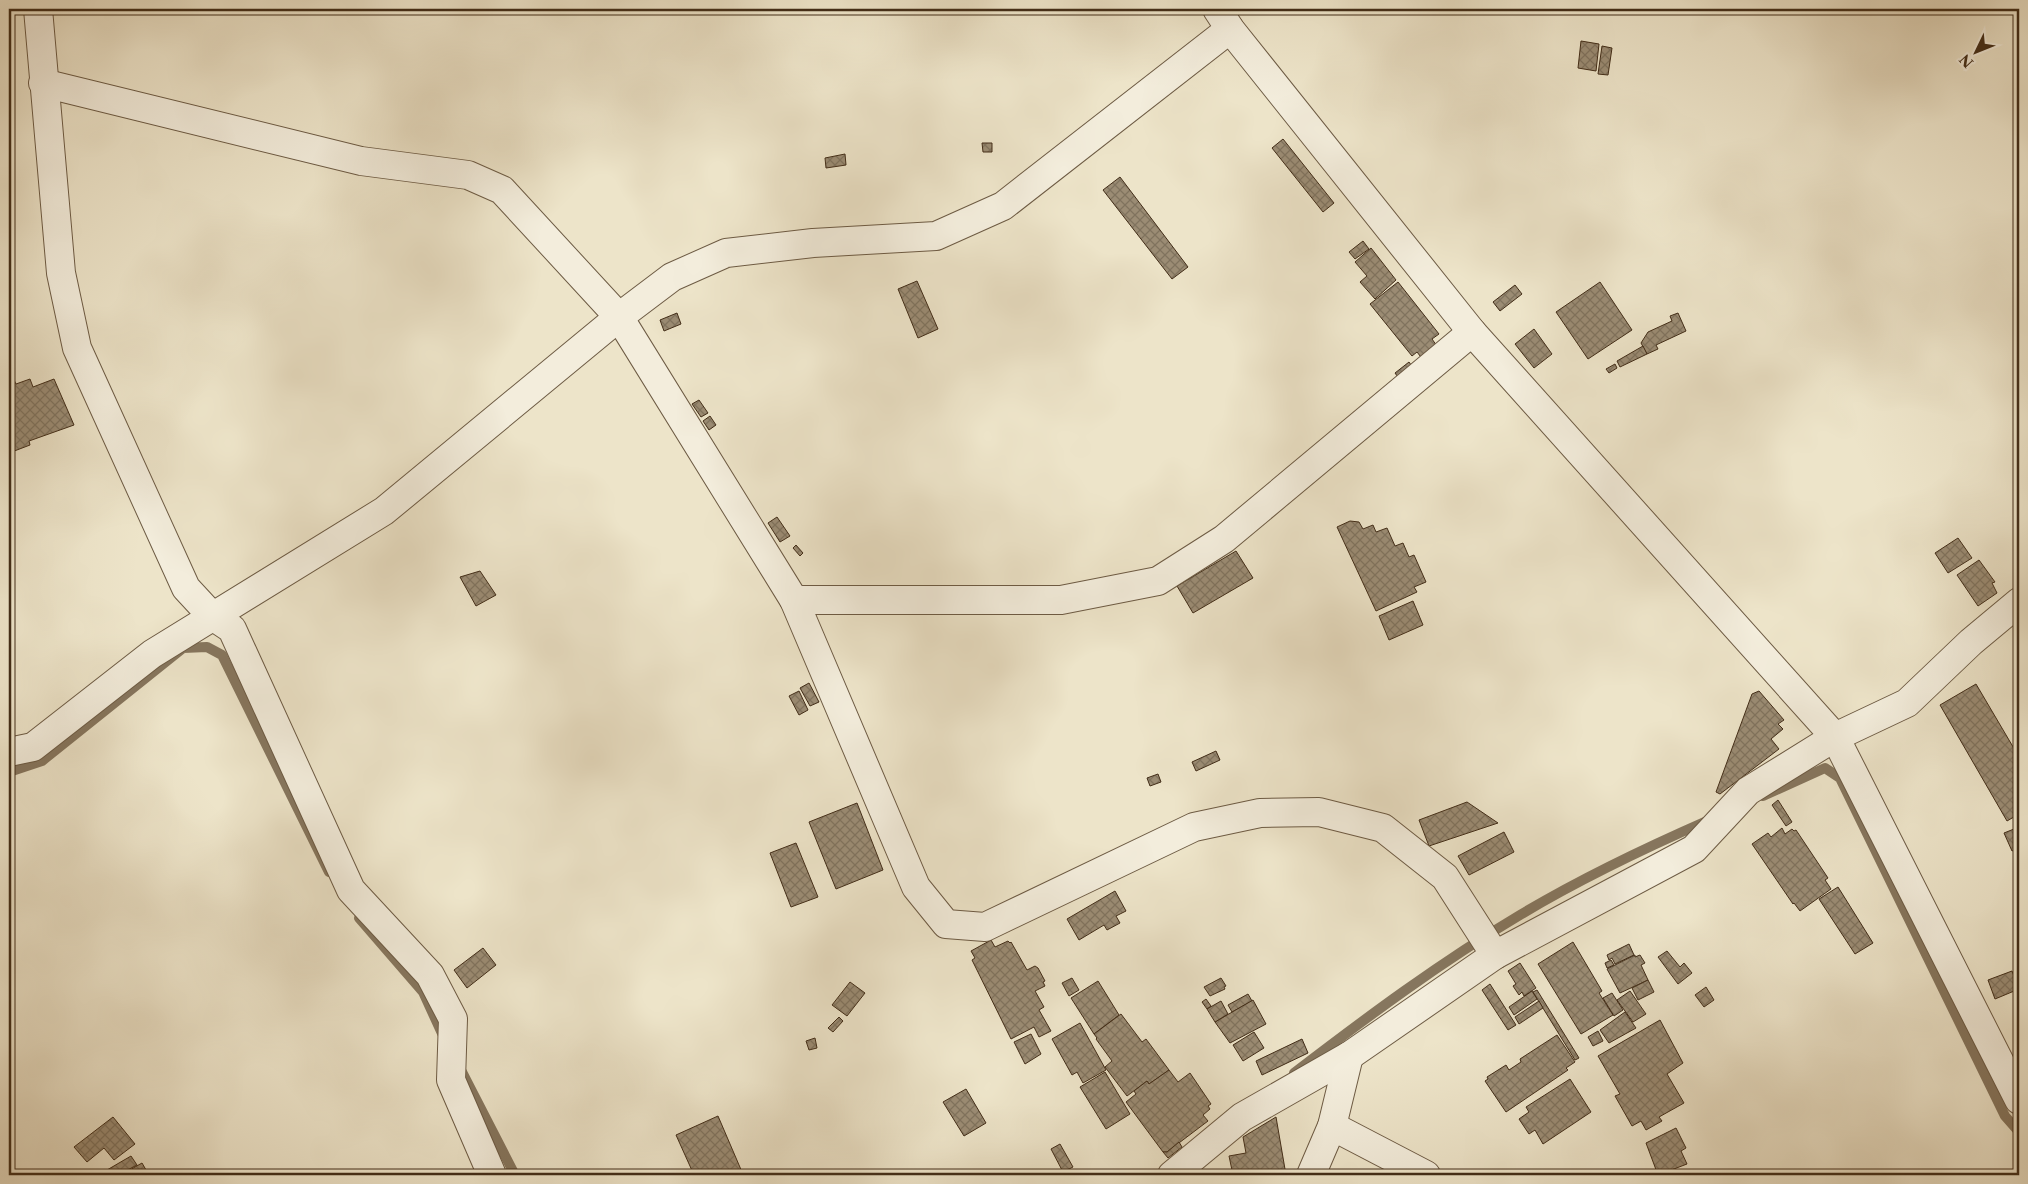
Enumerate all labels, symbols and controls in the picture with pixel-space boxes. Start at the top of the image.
north arrow [1950,28,2000,78]
text: N [1956,50,1977,71]

